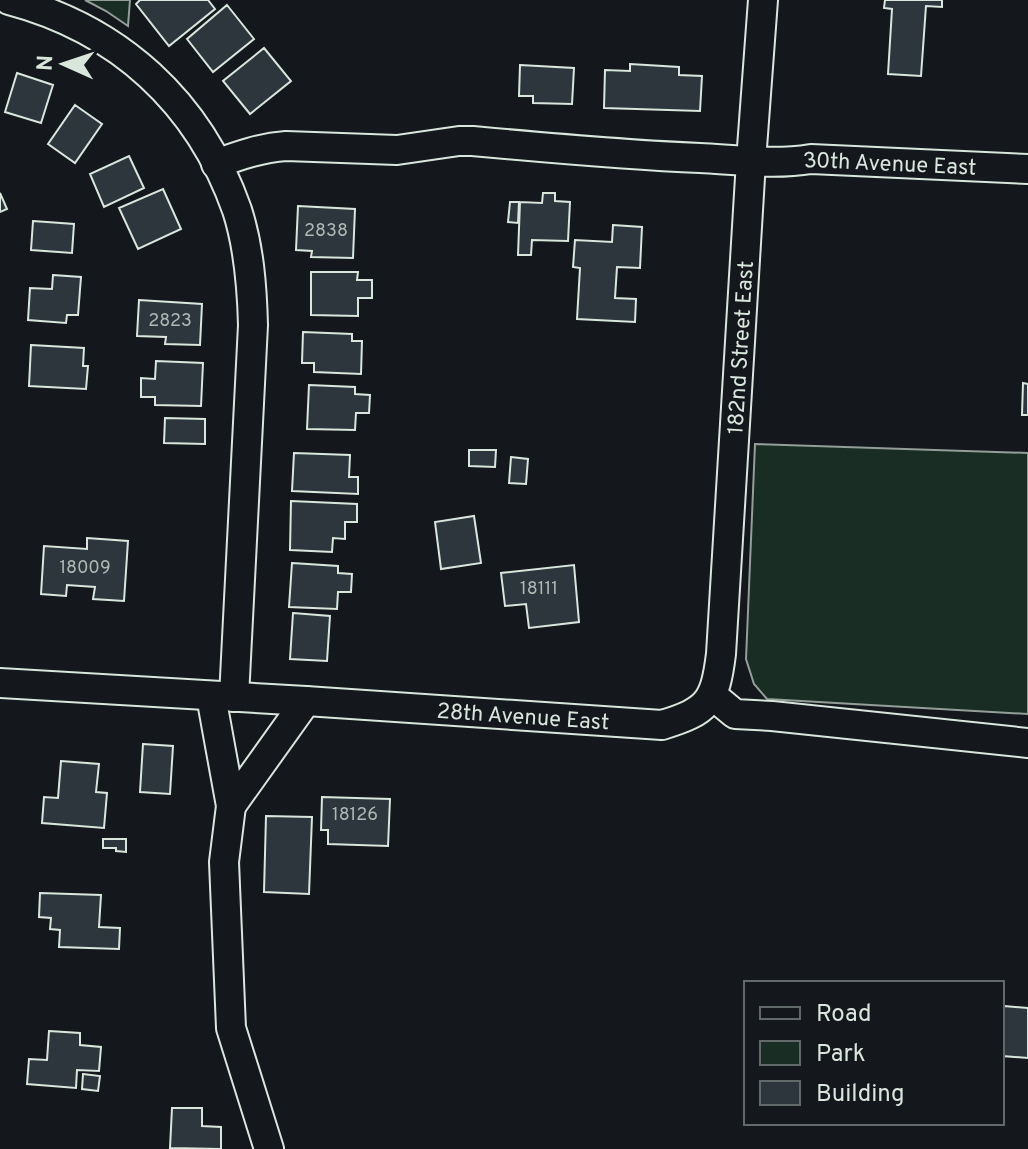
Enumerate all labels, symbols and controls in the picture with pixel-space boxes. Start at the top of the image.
north arrow [24,24,104,104]
text: N [33,54,60,72]
street label: 30th Avenue East [801,147,977,183]
house number: 2838 [304,220,348,243]
street label: 182nd Street East [723,260,761,435]
house number: 2823 [148,310,192,333]
house number: 18009 [59,557,111,580]
house number: 18111 [520,578,558,601]
street label: 28th Avenue East [436,699,610,737]
house number: 18126 [332,804,378,827]
legend [744,981,1004,1125]
text: Road [816,1000,872,1030]
text: Park [816,1040,866,1070]
text: Building [816,1080,905,1110]

